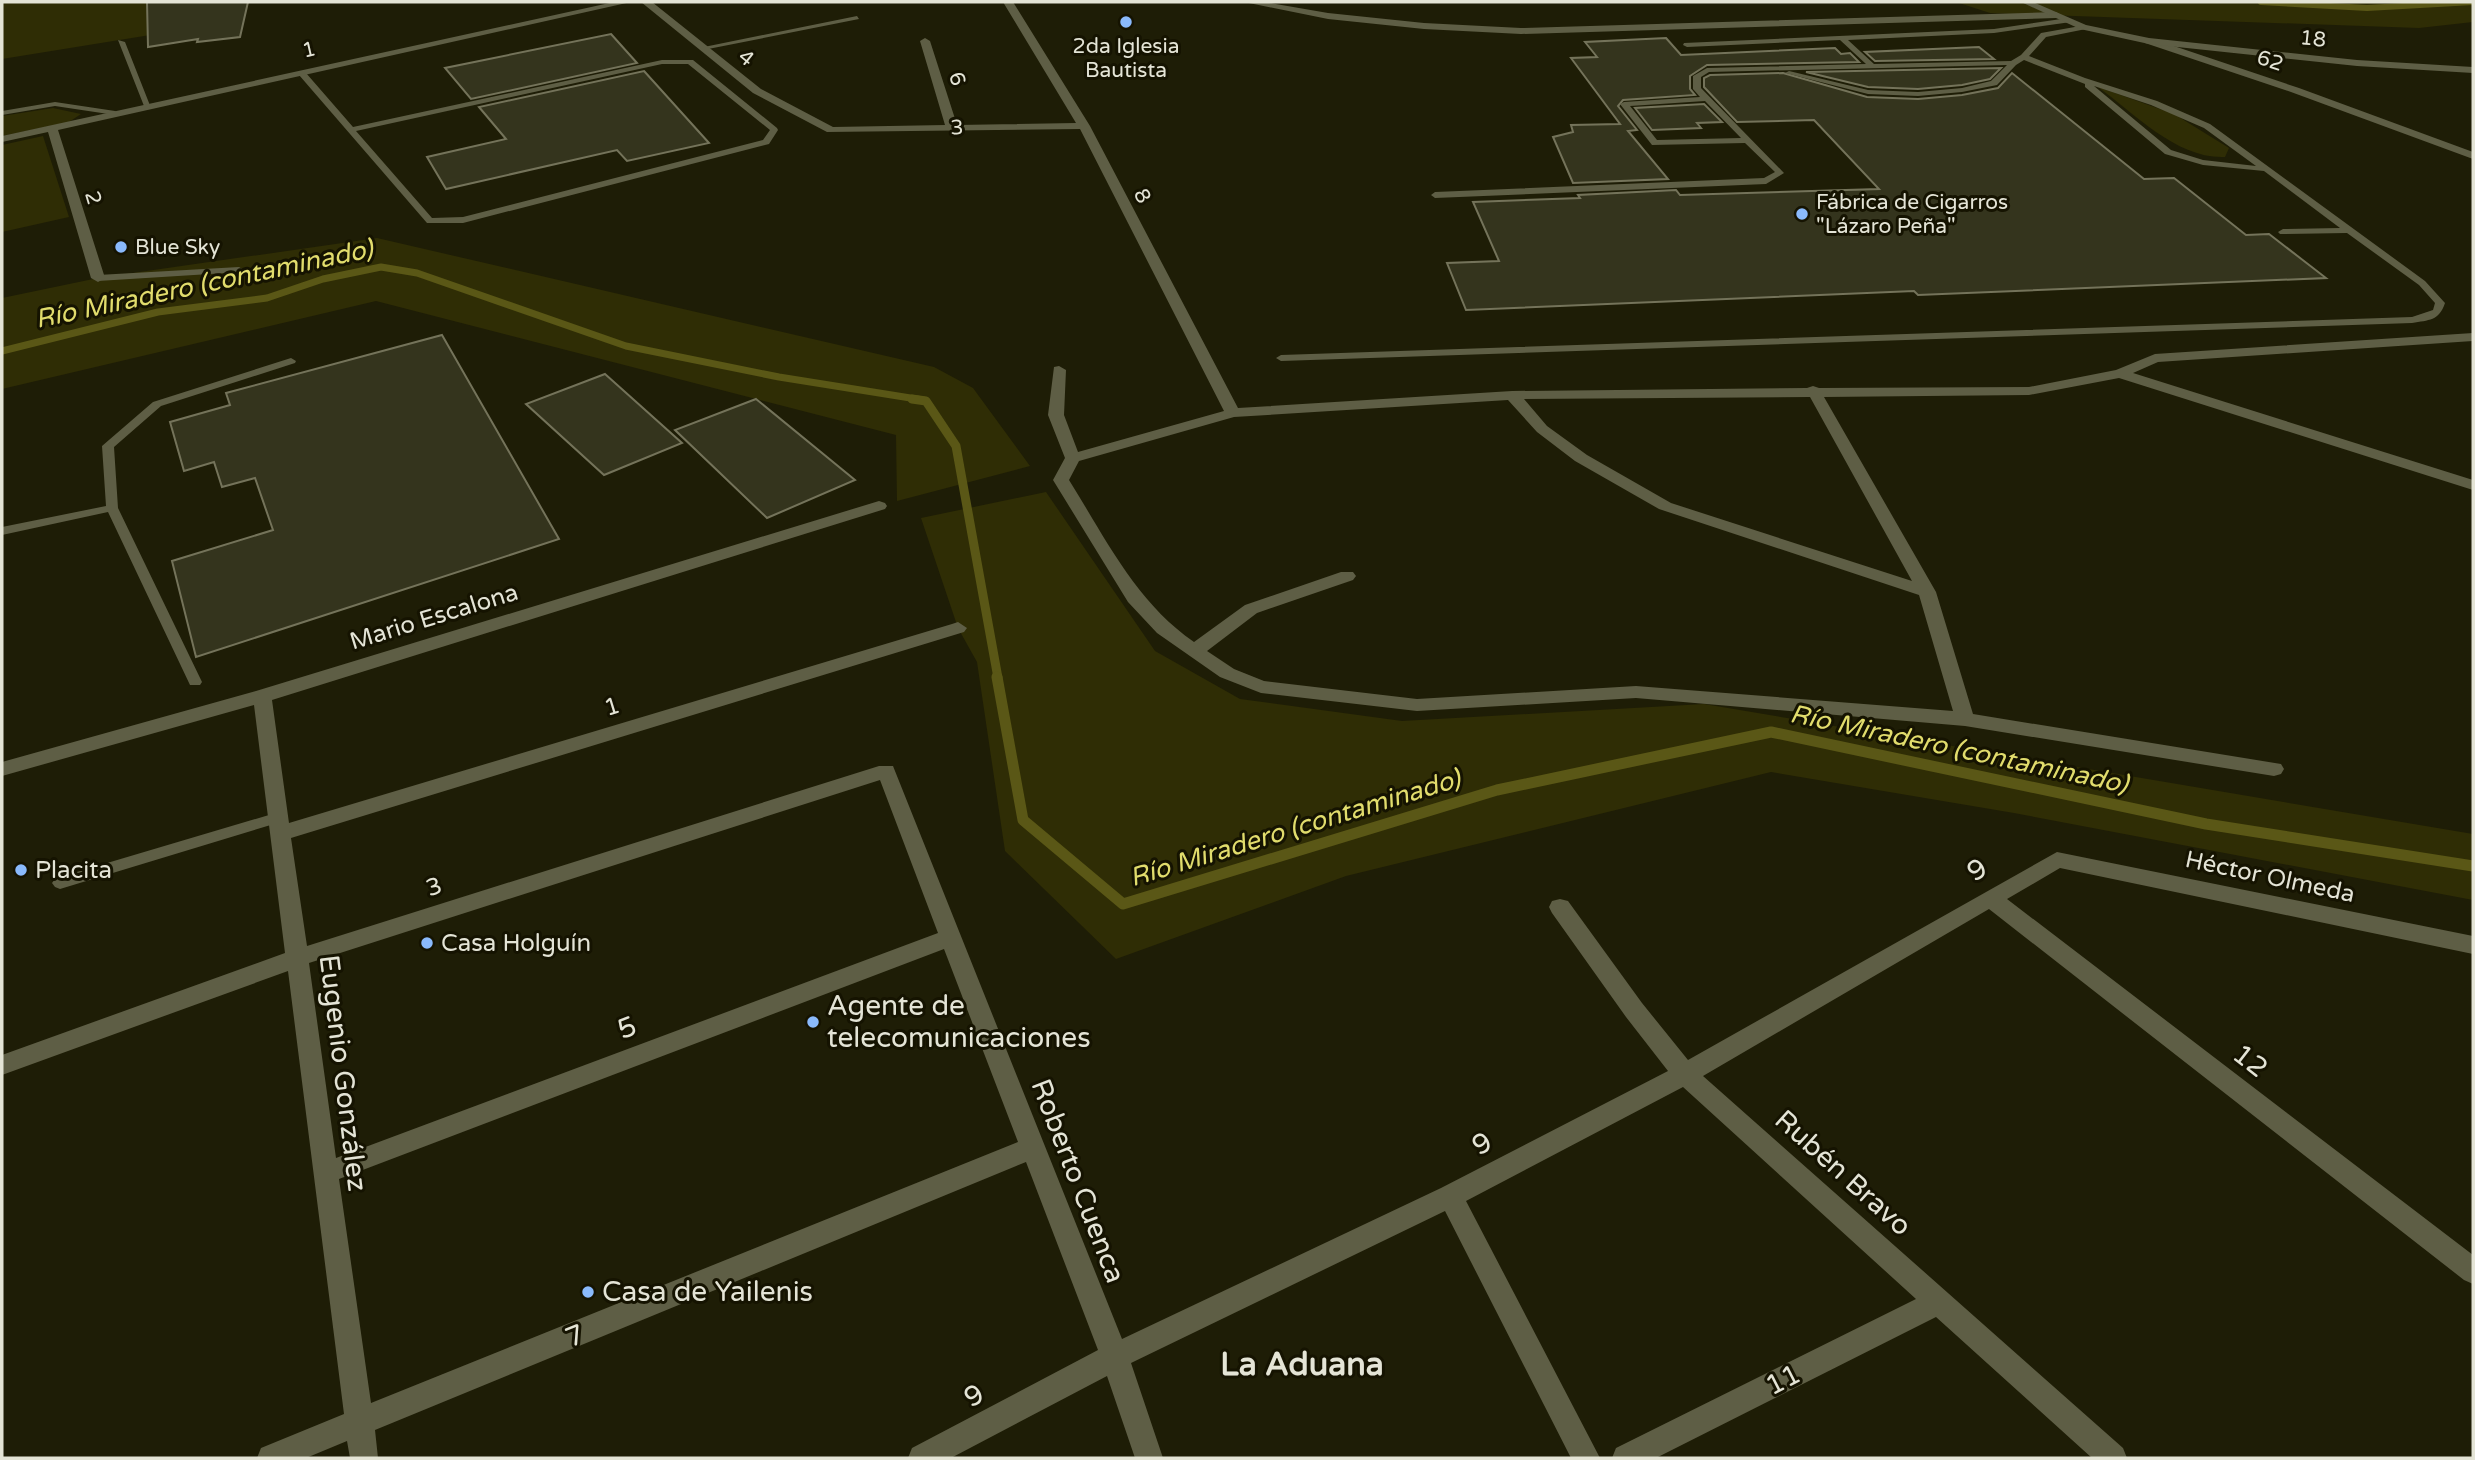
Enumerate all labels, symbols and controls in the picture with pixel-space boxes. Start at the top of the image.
marker: 2da Iglesia Bautista [1118,14,1134,30]
street label: 18 [2299,25,2327,53]
place label: 2da Iglesia Bautista [1073,34,1179,83]
street label: 1 [300,36,318,64]
street label: 4 [733,44,759,72]
street label: 62 [2254,45,2286,77]
street label: 6 [943,69,971,89]
street label: 3 [950,115,964,141]
street label: 8 [1128,184,1156,208]
street label: 2 [79,188,107,208]
place label: Fábrica de Cigarros "Lázaro Peña" [1816,190,2008,239]
marker: Fábrica de Cigarros "Lázaro Peña" [1794,206,1810,222]
water label: Río Miradero (contaminado) [32,233,377,335]
place label: Blue Sky [135,235,220,260]
marker: Blue Sky [113,239,129,255]
street label: Mario Escalona [346,578,522,656]
street label: 1 [601,691,623,723]
water label: Río Miradero (contaminado) [1787,698,2132,800]
water label: Río Miradero (contaminado) [1126,762,1466,893]
street label: Héctor Olmeda [2183,845,2357,909]
street label: 9 [1961,851,1993,889]
place label: Placita [35,856,112,885]
marker: Placita [13,862,29,878]
street label: 3 [422,871,446,903]
place label: Casa Holguín [441,929,591,958]
marker: Casa Holguín [419,935,435,951]
street label: Eugenio González [312,953,374,1193]
place label: Agente de telecomunicaciones [827,989,1091,1055]
street label: 5 [613,1009,641,1047]
marker: Agente de telecomunicaciones [805,1014,821,1030]
street label: 12 [2226,1037,2274,1085]
street label: Roberto Cuenca [1023,1074,1133,1288]
street label: Rubén Bravo [1768,1103,1918,1243]
street label: 9 [1466,1125,1498,1163]
place label: Casa de Yailenis [602,1275,813,1309]
marker: Casa de Yailenis [580,1284,596,1300]
street label: 7 [560,1317,590,1355]
district label: La Aduana [1220,1346,1384,1384]
street label: 11 [1760,1357,1806,1403]
street label: 9 [958,1377,990,1415]

